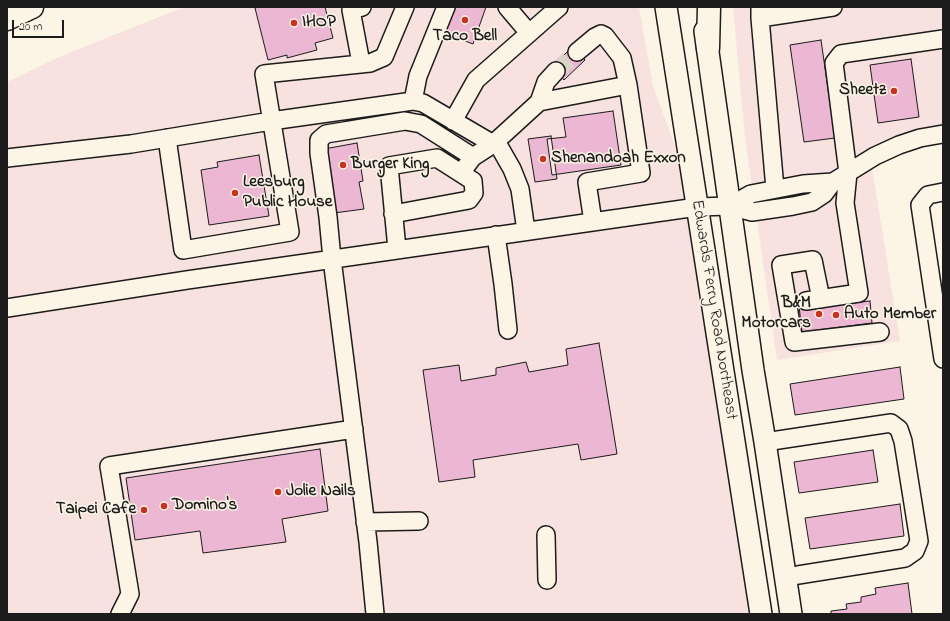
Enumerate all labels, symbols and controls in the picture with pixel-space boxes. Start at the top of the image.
scale bar [14,12,66,38]
place label: IHOP [302,13,336,33]
marker: Taco Bell [460,15,470,25]
text: 20 m [19,18,42,36]
marker: IHOP [289,18,299,28]
place label: Taco Bell [433,27,497,47]
place label: Sheetz [839,81,886,101]
marker: Sheetz [889,86,899,96]
place label: Shenandoah Exxon [551,149,686,169]
marker: Shenandoah Exxon [538,154,548,164]
place label: Burger King [351,155,430,175]
marker: Burger King [338,160,348,170]
place label: Leesburg Public House [243,173,332,213]
marker: Leesburg Public House [230,188,240,198]
street label: Edwards Ferry Road Northeast [686,199,740,421]
place label: B&M Motorcars [741,294,811,334]
place label: Auto Member [844,305,936,325]
marker: B&M Motorcars [814,309,824,319]
marker: Auto Member [831,310,841,320]
place label: Jolie Nails [286,482,356,502]
marker: Jolie Nails [273,487,283,497]
place label: Domino's [172,496,237,516]
place label: Taipei Cafe [56,500,136,520]
marker: Domino's [159,501,169,511]
marker: Taipei Cafe [139,505,149,515]

